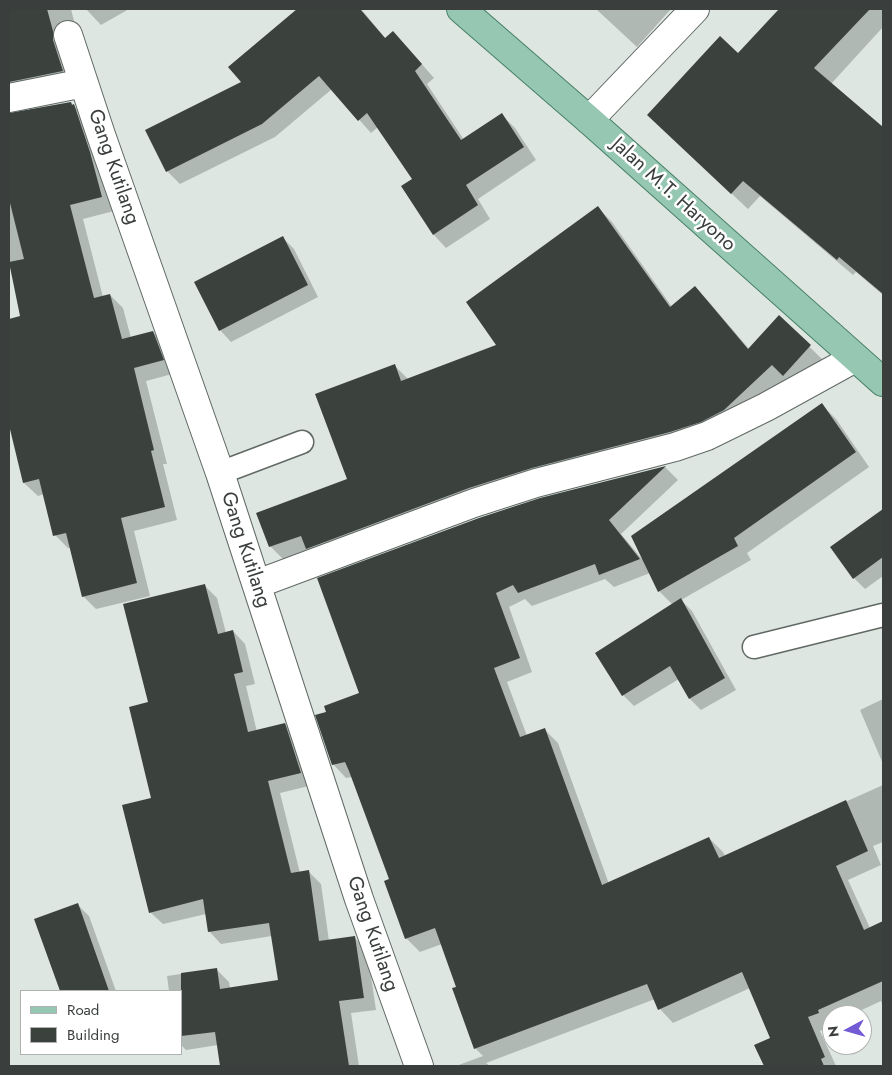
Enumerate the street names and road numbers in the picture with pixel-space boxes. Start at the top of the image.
street label: Gang Kutilang [82,106,144,228]
street label: Jalan M.T. Haryono [606,133,740,257]
street label: Gang Kutilang [215,489,275,611]
street label: Gang Kutilang [341,873,403,995]

